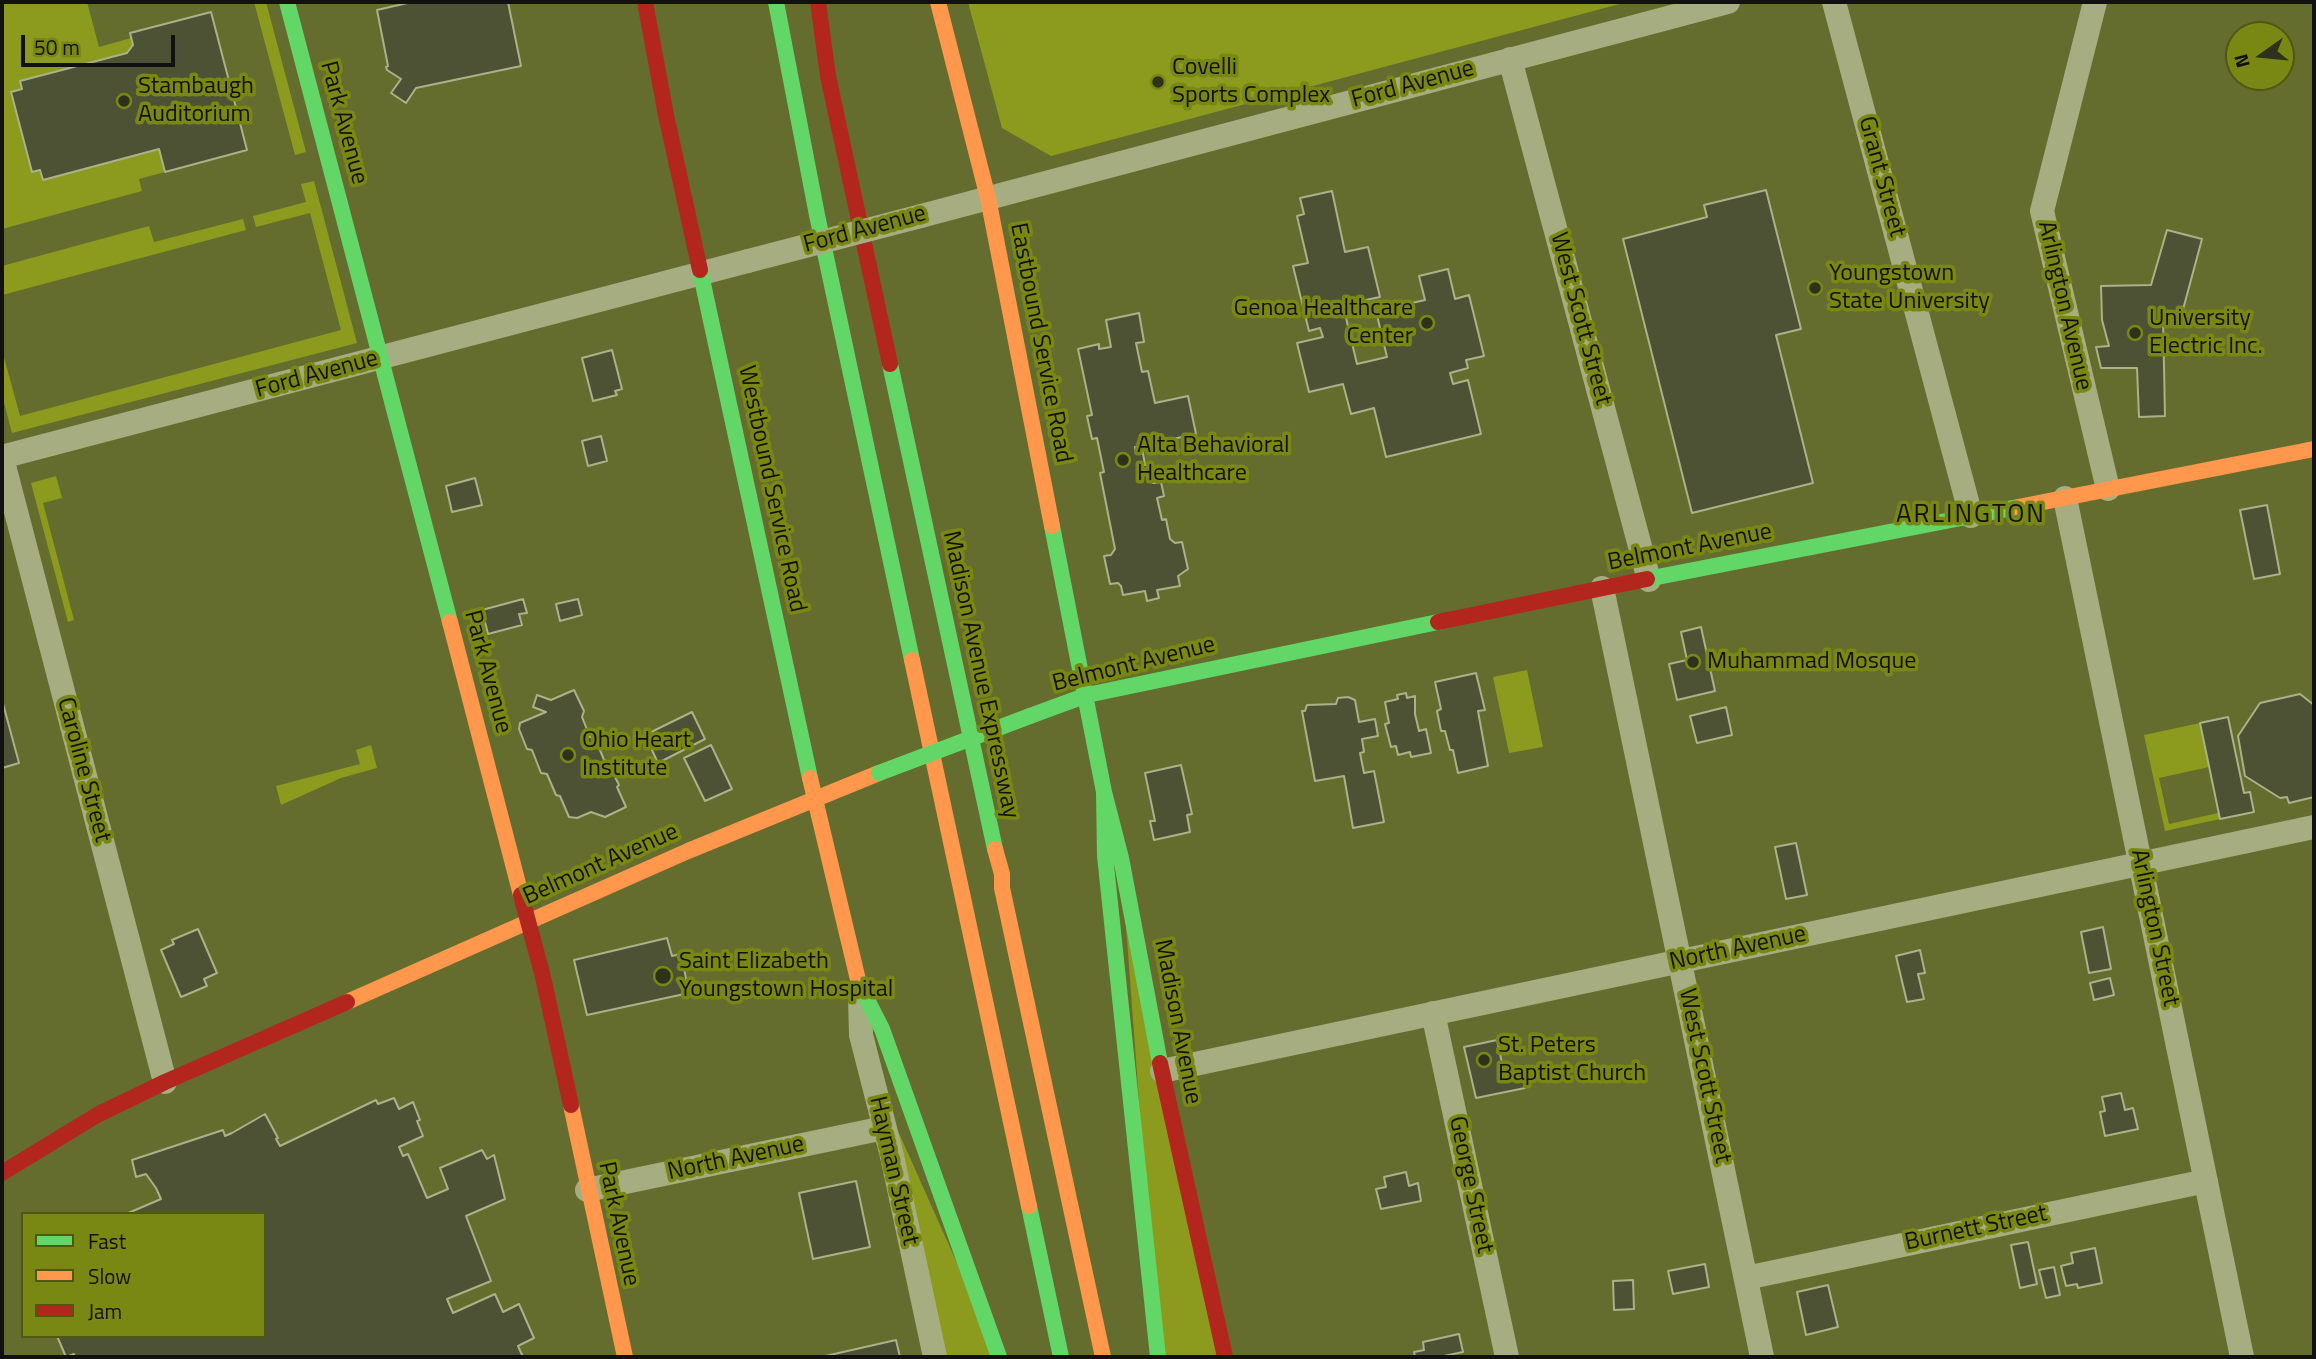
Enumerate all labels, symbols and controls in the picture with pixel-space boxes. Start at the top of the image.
scale bar [24,21,178,65]
north arrow [2225,21,2295,91]
text: 50 m [34,31,80,63]
text: N [2225,51,2257,71]
place label: Covelli Sports Complex [1172,54,1330,110]
street label: Ford Avenue [1348,55,1478,115]
street label: Park Avenue [313,58,373,188]
place label: Stambaugh Auditorium [138,73,254,129]
marker: Covelli Sports Complex [1150,74,1166,90]
marker: Stambaugh Auditorium [116,93,132,109]
street label: Grant Street [1851,114,1911,240]
street label: Ford Avenue [800,200,930,260]
street label: Arlington Avenue [2031,218,2097,394]
street label: Eastbound Service Road [1003,221,1077,465]
street label: West Scott Street [1543,229,1617,409]
place label: Youngstown State University [1829,260,1990,316]
marker: Youngstown State University [1807,280,1823,296]
place label: Genoa Healthcare Center [1233,295,1413,351]
place label: University Electric Inc. [2149,305,2263,361]
marker: Genoa Healthcare Center [1419,315,1435,331]
marker: University Electric Inc. [2127,325,2143,341]
street label: Ford Avenue [252,345,382,405]
street label: Westbound Service Road [731,363,811,615]
place label: Alta Behavioral Healthcare [1137,432,1290,488]
marker: Alta Behavioral Healthcare [1115,452,1131,468]
district label: ARLINGTON [1897,500,2045,532]
street label: Belmont Avenue [1605,518,1775,578]
street label: Madison Avenue Expressway [935,529,1025,821]
street label: Park Avenue [457,607,517,737]
street label: Belmont Avenue [1050,631,1218,699]
place label: Muhammad Mosque [1707,648,1916,676]
marker: Muhammad Mosque [1685,654,1701,670]
street label: Caroline Street [50,694,116,846]
place label: Ohio Heart Institute [582,727,691,783]
marker: Ohio Heart Institute [560,747,576,763]
street label: Belmont Avenue [519,818,683,912]
street label: Arlington Street [2123,847,2185,1009]
street label: North Avenue [1667,920,1809,978]
street label: Madison Avenue [1147,937,1207,1107]
place label: Saint Elizabeth Youngstown Hospital [679,948,893,1004]
marker: Saint Elizabeth Youngstown Hospital [653,966,673,986]
street label: West Scott Street [1671,986,1737,1166]
place label: St. Peters Baptist Church [1498,1032,1646,1088]
marker: St. Peters Baptist Church [1476,1052,1492,1068]
street label: Hayman Street [862,1094,924,1248]
street label: George Street [1441,1114,1499,1256]
street label: North Avenue [665,1130,807,1188]
street label: Park Avenue [591,1159,645,1289]
street label: Burnett Street [1902,1200,2050,1258]
legend [21,1212,266,1338]
text: Fast [88,1225,126,1257]
text: Slow [88,1260,131,1292]
text: Jam [88,1295,122,1327]

